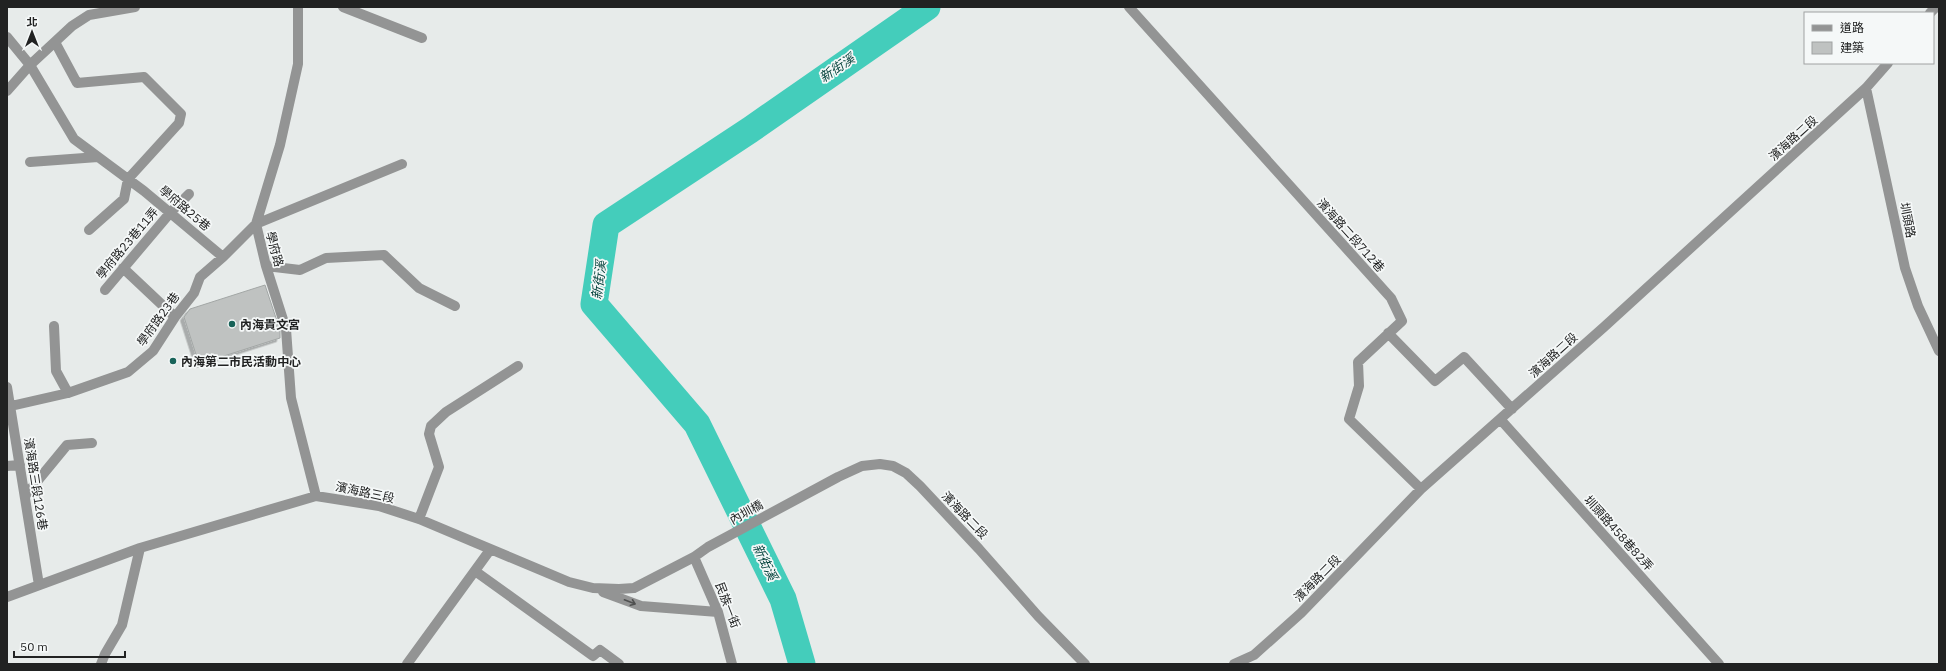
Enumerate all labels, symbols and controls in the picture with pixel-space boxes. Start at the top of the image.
north arrow [12,12,52,52]
legend [1804,12,1934,64]
text: 北 [27,15,38,29]
text: 道路 [1840,20,1864,35]
text: 建築 [1840,40,1864,55]
water label: 新街溪 [816,49,860,86]
street label: 濱海路二段 [1766,112,1820,164]
street label: 學府路25巷 [156,182,214,234]
street label: 濱海路二段712巷 [1314,195,1388,275]
street label: 圳頭路 [1897,201,1919,239]
street label: 學府路23巷11弄 [93,204,161,282]
street label: 學府路 [263,230,287,268]
water label: 新街溪 [588,258,610,300]
street label: 學府路23巷 [134,289,182,349]
place label: 內海貴文宮 [240,317,300,332]
marker: 內海貴文宮 [227,319,237,329]
street label: 濱海路二段 [1526,329,1580,381]
place label: 內海第二市民活動中心 [181,354,301,369]
marker: 內海第二市民活動中心 [168,356,178,366]
street label: 濱海路三段126巷 [21,437,51,531]
street label: 濱海路三段 [334,478,396,506]
street label: 濱海路二段 [939,488,991,542]
street label: 圳頭路458巷82弄 [1581,492,1657,574]
street label: 內圳橋 [727,497,765,527]
water label: 新街溪 [749,541,782,585]
street label: 濱海路二段 [1290,551,1344,605]
street label: 民族一街 [712,580,744,630]
one-way arrow [623,598,635,606]
scale bar [14,633,125,659]
text: 50 m [20,639,48,654]

